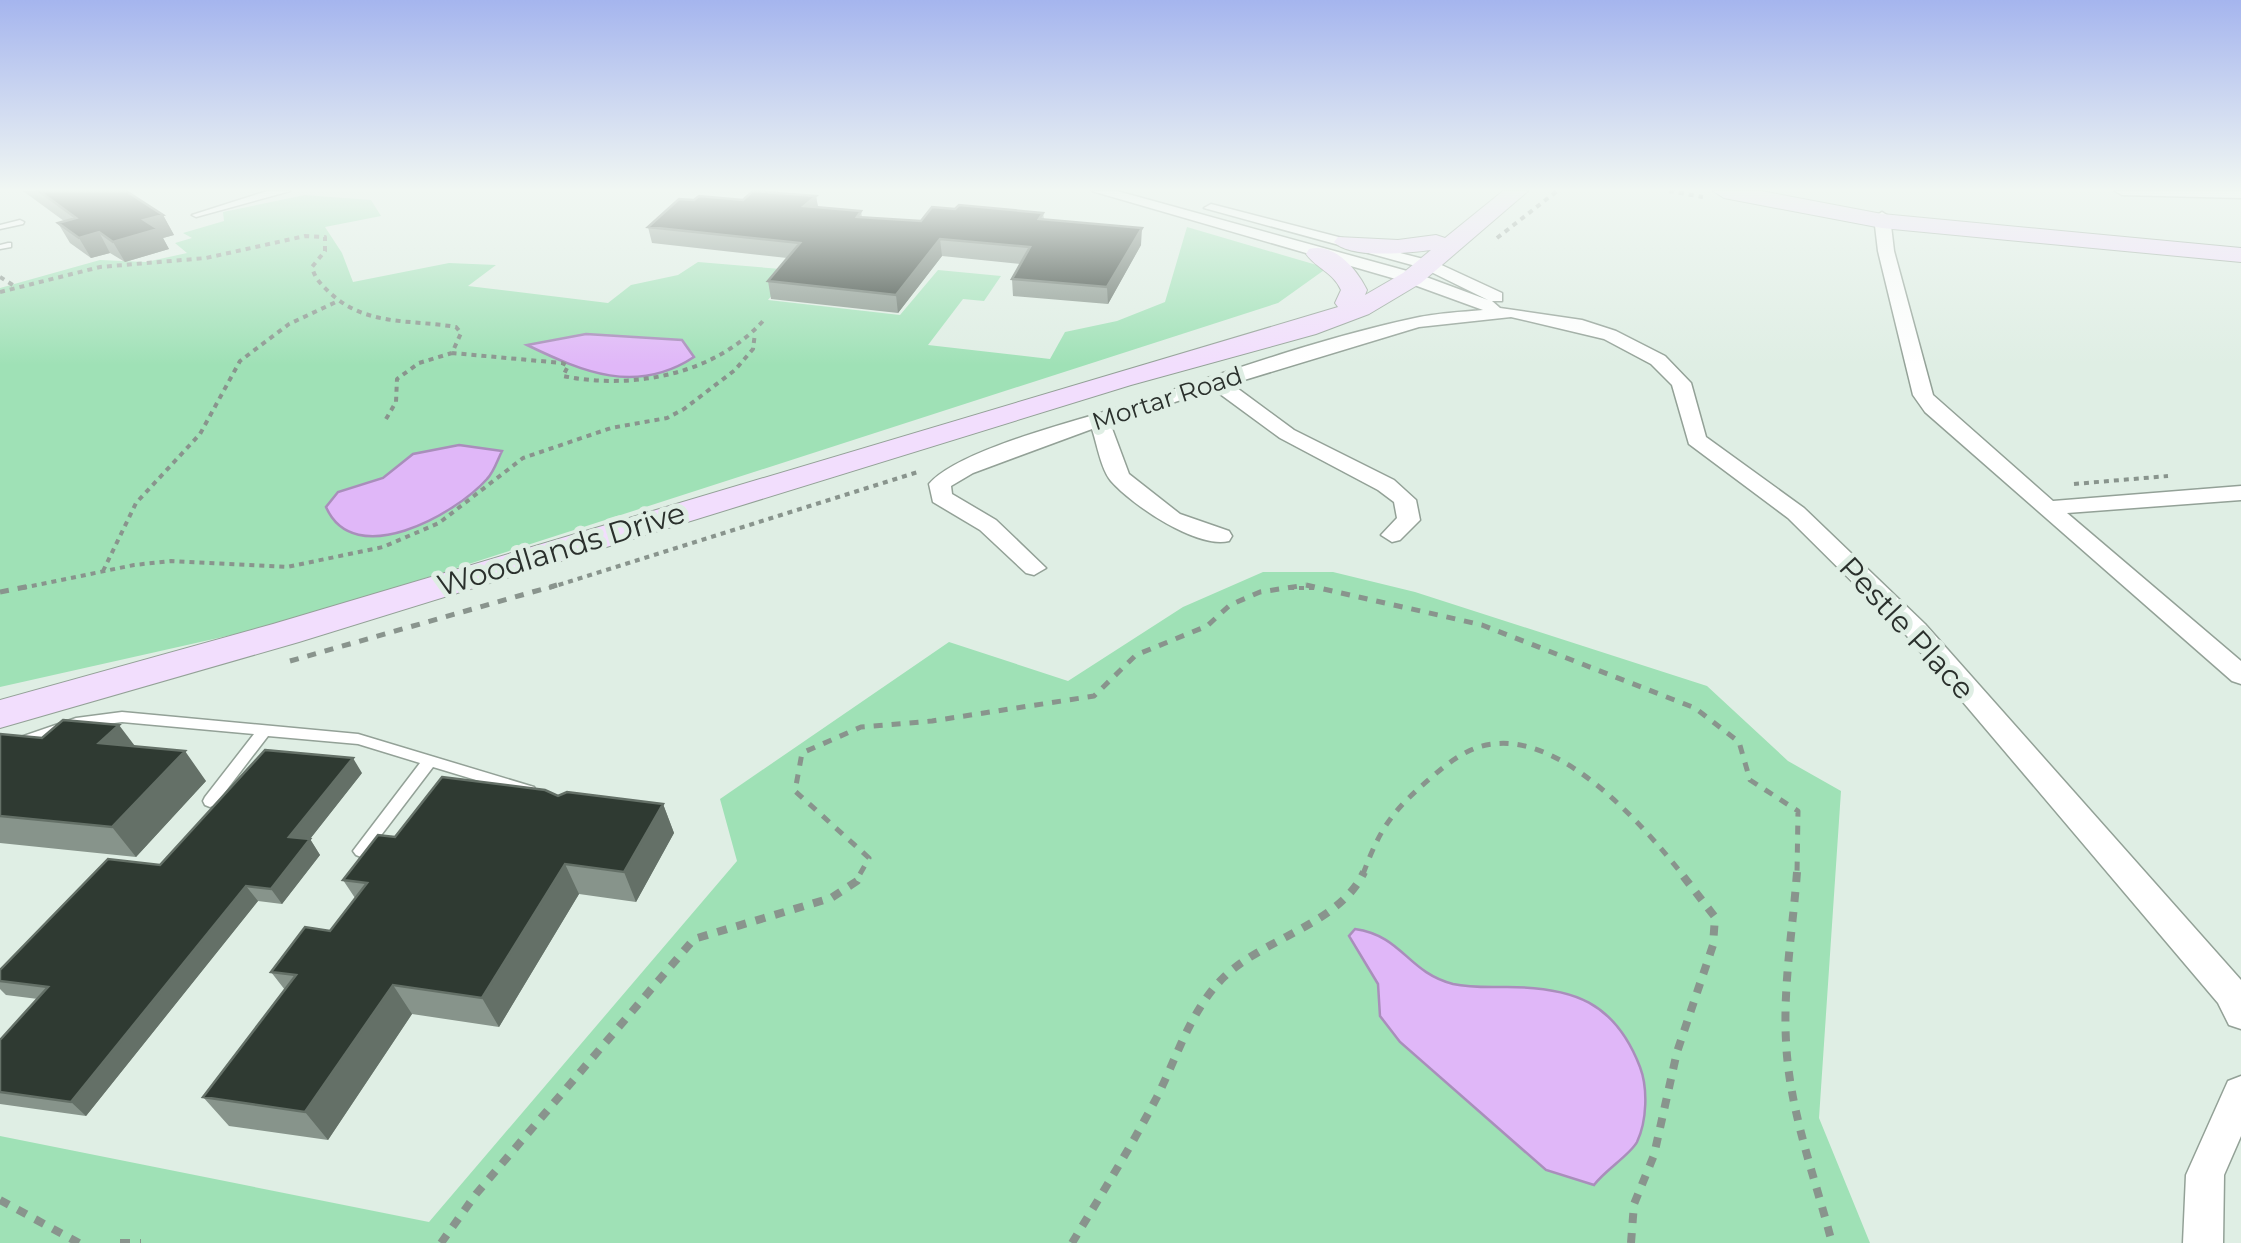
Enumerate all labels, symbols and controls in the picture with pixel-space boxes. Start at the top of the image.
street label: Mortar Road [1088,360,1246,436]
street label: Woodlands Drive [433,494,689,604]
street label: Pestle Place [1831,549,1983,707]

